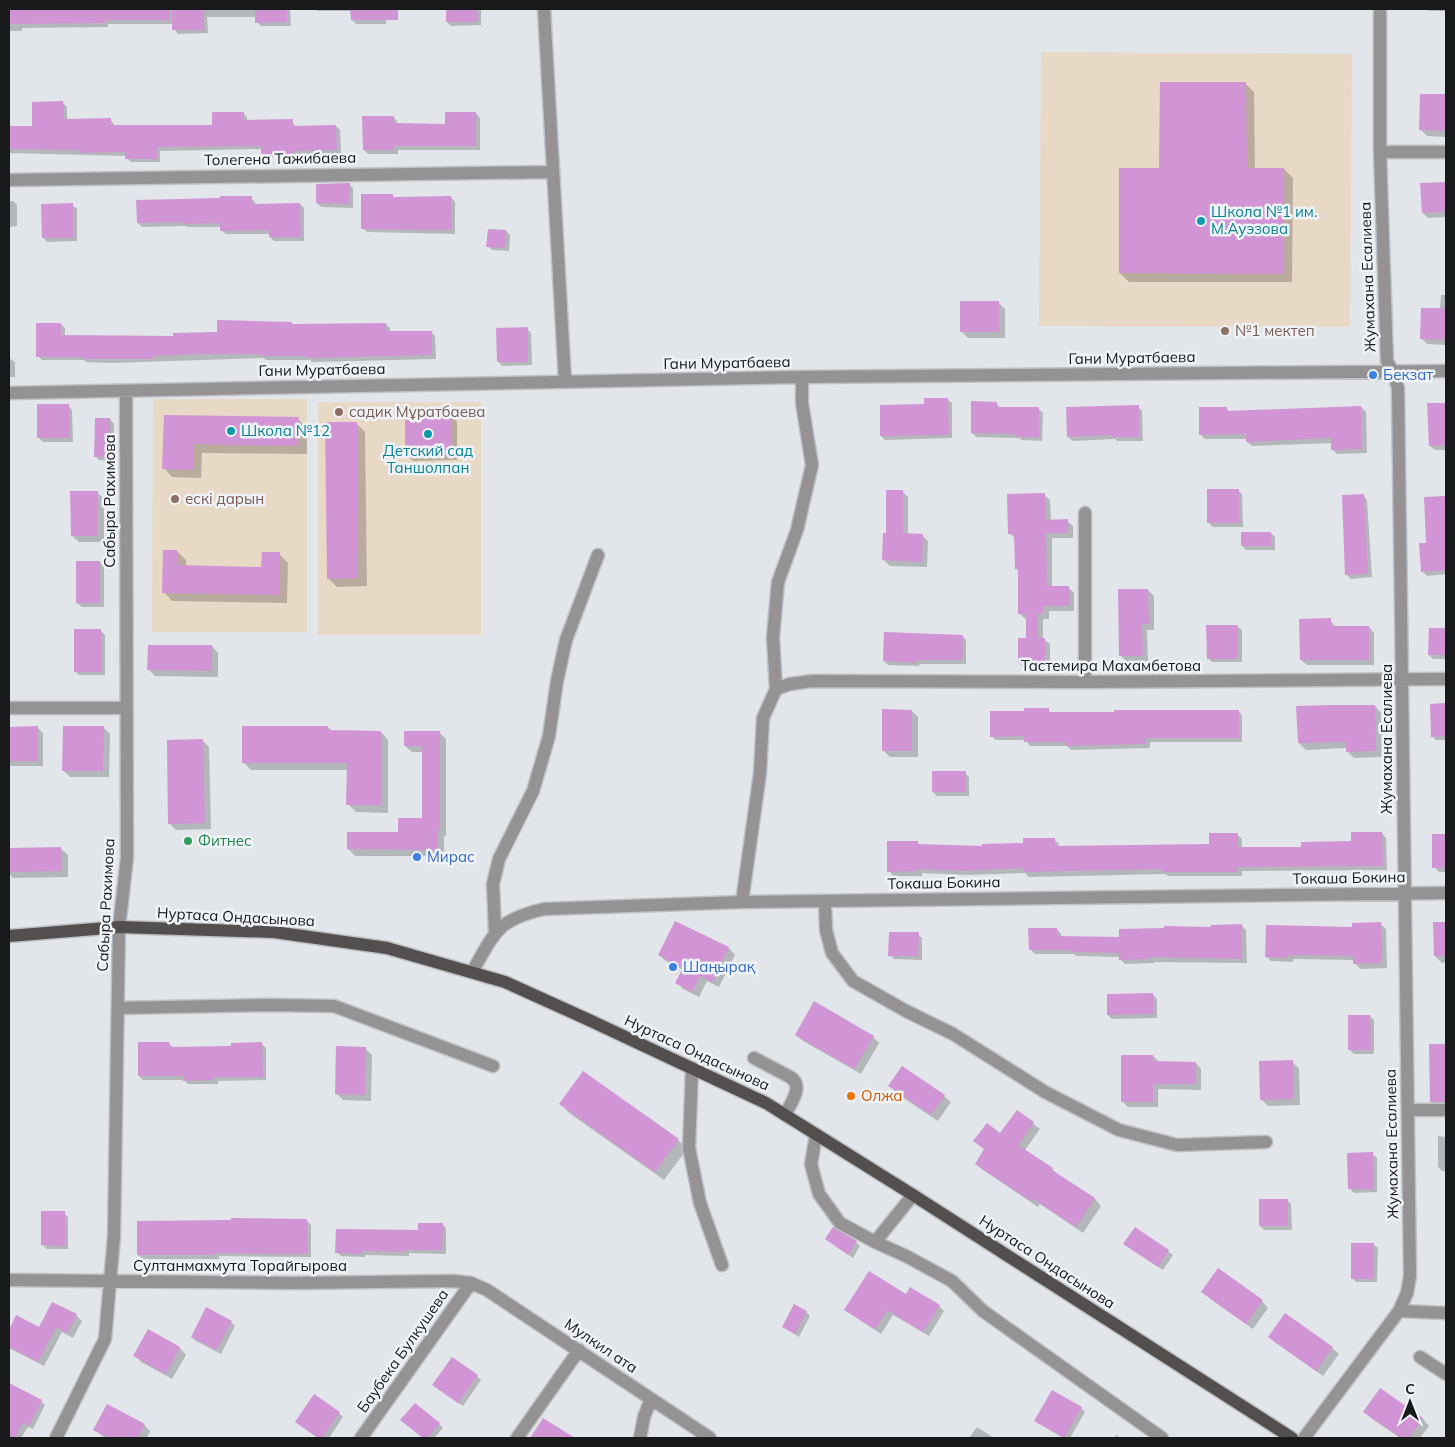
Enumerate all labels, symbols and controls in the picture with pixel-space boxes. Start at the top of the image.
street label: Толегена Тажибаева [204,148,356,169]
place label: Школа №1 им. М.Ауэзова [1211,202,1317,238]
street label: Жумахана Есалиева [1355,202,1380,352]
marker: Школа №1 им. М.Ауэзова [1195,215,1207,227]
place label: №1 мектеп [1235,321,1315,340]
marker: №1 мектеп [1219,325,1231,337]
street label: Гани Муратбаева [1068,347,1196,368]
street label: Гани Муратбаева [663,352,791,373]
street label: Гани Муратбаева [258,359,386,380]
place label: Бекзат [1383,365,1433,384]
marker: Бекзат [1367,369,1379,381]
place label: садик Мұратбаева [349,402,486,421]
marker: садик Мұратбаева [333,406,345,418]
place label: Школа №12 [241,421,330,440]
marker: Школа №12 [225,425,237,437]
marker: Детский сад Таншолпан [422,428,434,440]
street label: Сабыра Рахимова [100,434,119,568]
place label: Детский сад Таншолпан [383,441,473,477]
place label: ескі дарын [185,489,264,508]
marker: ескі дарын [169,493,181,505]
street label: Тастемира Махамбетова [1021,656,1201,675]
street label: Жумахана Есалиева [1377,664,1396,814]
place label: Фитнес [198,831,252,850]
marker: Фитнес [182,835,194,847]
street label: Сабыра Рахимова [93,838,118,972]
place label: Мирас [427,847,475,866]
marker: Мирас [411,851,423,863]
street label: Токаша Бокина [1292,867,1406,888]
street label: Токаша Бокина [887,872,1001,893]
street label: Нуртаса Ондасынова [157,903,315,930]
place label: Шаңырақ [683,957,756,976]
marker: Шаңырақ [667,961,679,973]
street label: Нуртаса Ондасынова [622,1011,773,1095]
street label: Жумахана Есалиева [1381,1069,1402,1219]
place label: Олжа [861,1086,903,1105]
marker: Олжа [845,1090,857,1102]
street label: Нуртаса Ондасынова [976,1211,1119,1313]
street label: Султанмахмута Торайгырова [133,1256,347,1275]
street label: Баубека Булкушева [353,1285,452,1416]
street label: Мулкил ата [561,1314,641,1377]
north arrow [1385,1377,1435,1427]
text: С [1405,1380,1415,1398]

